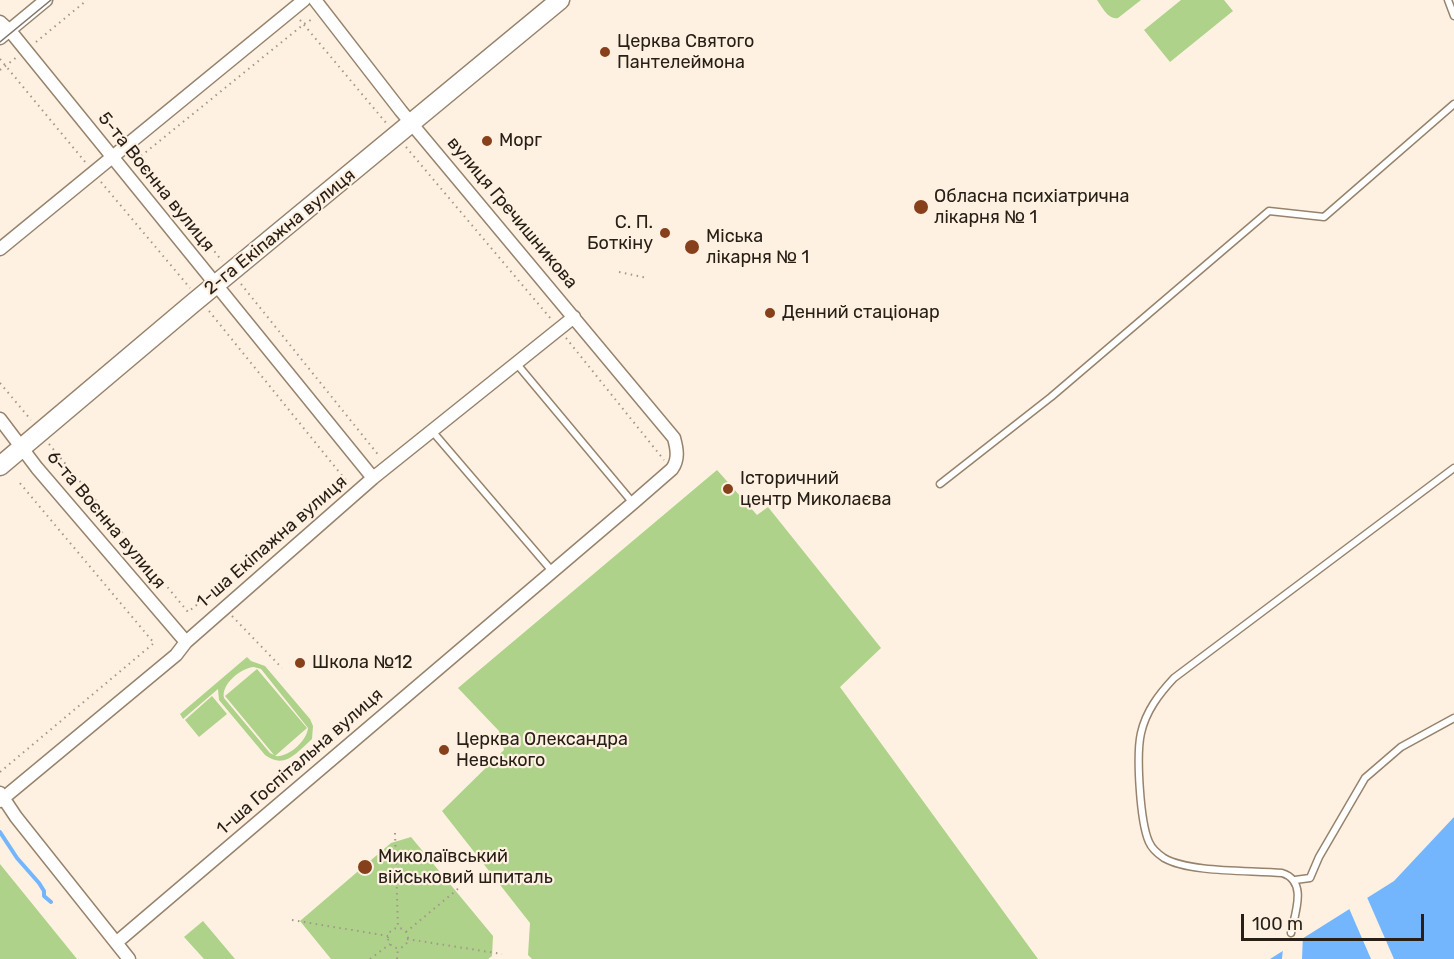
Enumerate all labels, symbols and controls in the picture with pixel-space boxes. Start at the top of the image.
place label: Церква Святого Пантелеймона [617,31,754,74]
marker: Церква Святого Пантелеймона [598,45,612,59]
street label: 5-та Воєнна вулиця [93,108,219,256]
place label: Морг [499,130,542,152]
street label: вулиця Гречишникова [442,133,582,293]
marker: Морг [480,134,494,148]
street label: 2-га Екіпажна вулиця [200,164,360,300]
place label: Обласна психіатрична лікарня № 1 [934,186,1130,228]
marker: Обласна психіатрична лікарня № 1 [912,198,930,216]
place label: С. П. Боткіну [587,212,653,254]
marker: С. П. Боткіну [658,226,672,240]
place label: Міська лікарня № 1 [706,226,809,268]
marker: Міська лікарня № 1 [683,238,701,256]
place label: Денний стаціонар [782,302,940,324]
marker: Денний стаціонар [763,306,777,320]
street label: 6-та Воєнна вулиця [42,447,170,593]
place label: Історичний центр Миколаєва [740,468,892,510]
street label: 1-ша Екіпажна вулиця [193,471,351,613]
marker: Історичний центр Миколаєва [721,482,735,496]
place label: Школа №12 [312,652,413,674]
marker: Школа №12 [293,656,307,670]
street label: 1-ша Госпітальна вулиця [213,684,387,840]
place label: Церква Олександра Невського [456,729,628,771]
marker: Церква Олександра Невського [437,743,451,757]
place label: Миколаївський військовий шпиталь [378,846,553,888]
marker: Миколаївський військовий шпиталь [356,858,374,876]
scale bar [1244,902,1427,940]
text: 100 m [1252,913,1303,935]

